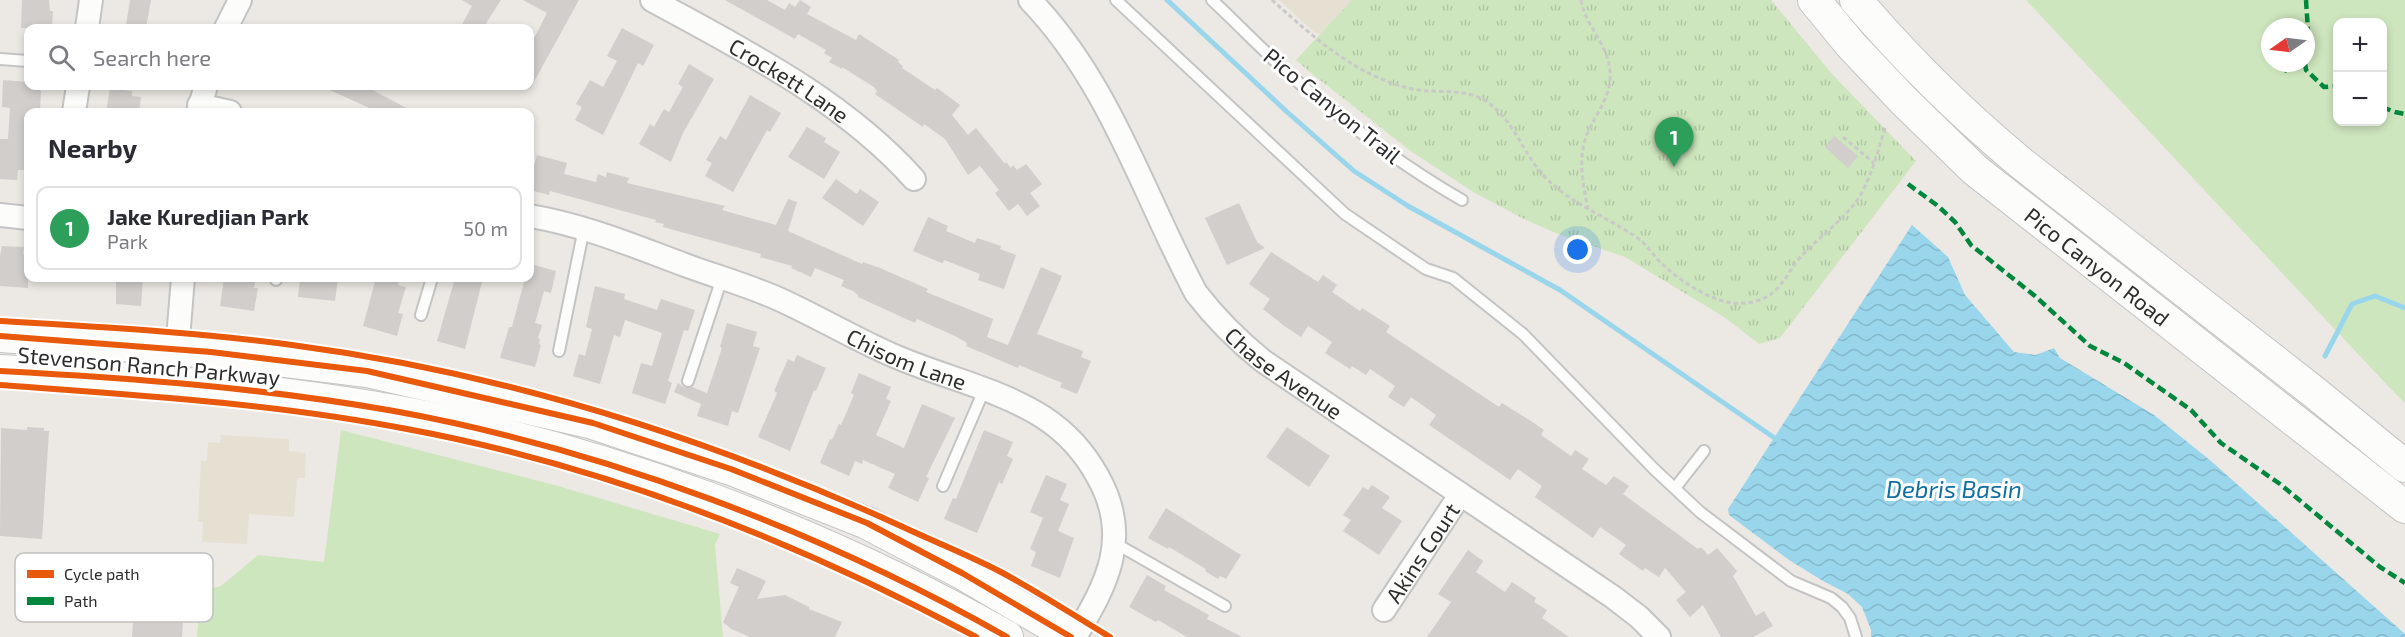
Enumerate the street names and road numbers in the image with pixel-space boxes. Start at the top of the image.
street label: Crockett Lane [725,32,854,128]
street label: Pico Canyon Trail [1259,42,1407,168]
street label: Pico Canyon Road [2020,201,2175,331]
street label: Chase Avenue [1220,322,1348,424]
street label: Chisom Lane [843,323,970,394]
street label: Stevenson Ranch Parkway [17,341,282,389]
street label: Akins Court [1380,498,1464,607]

